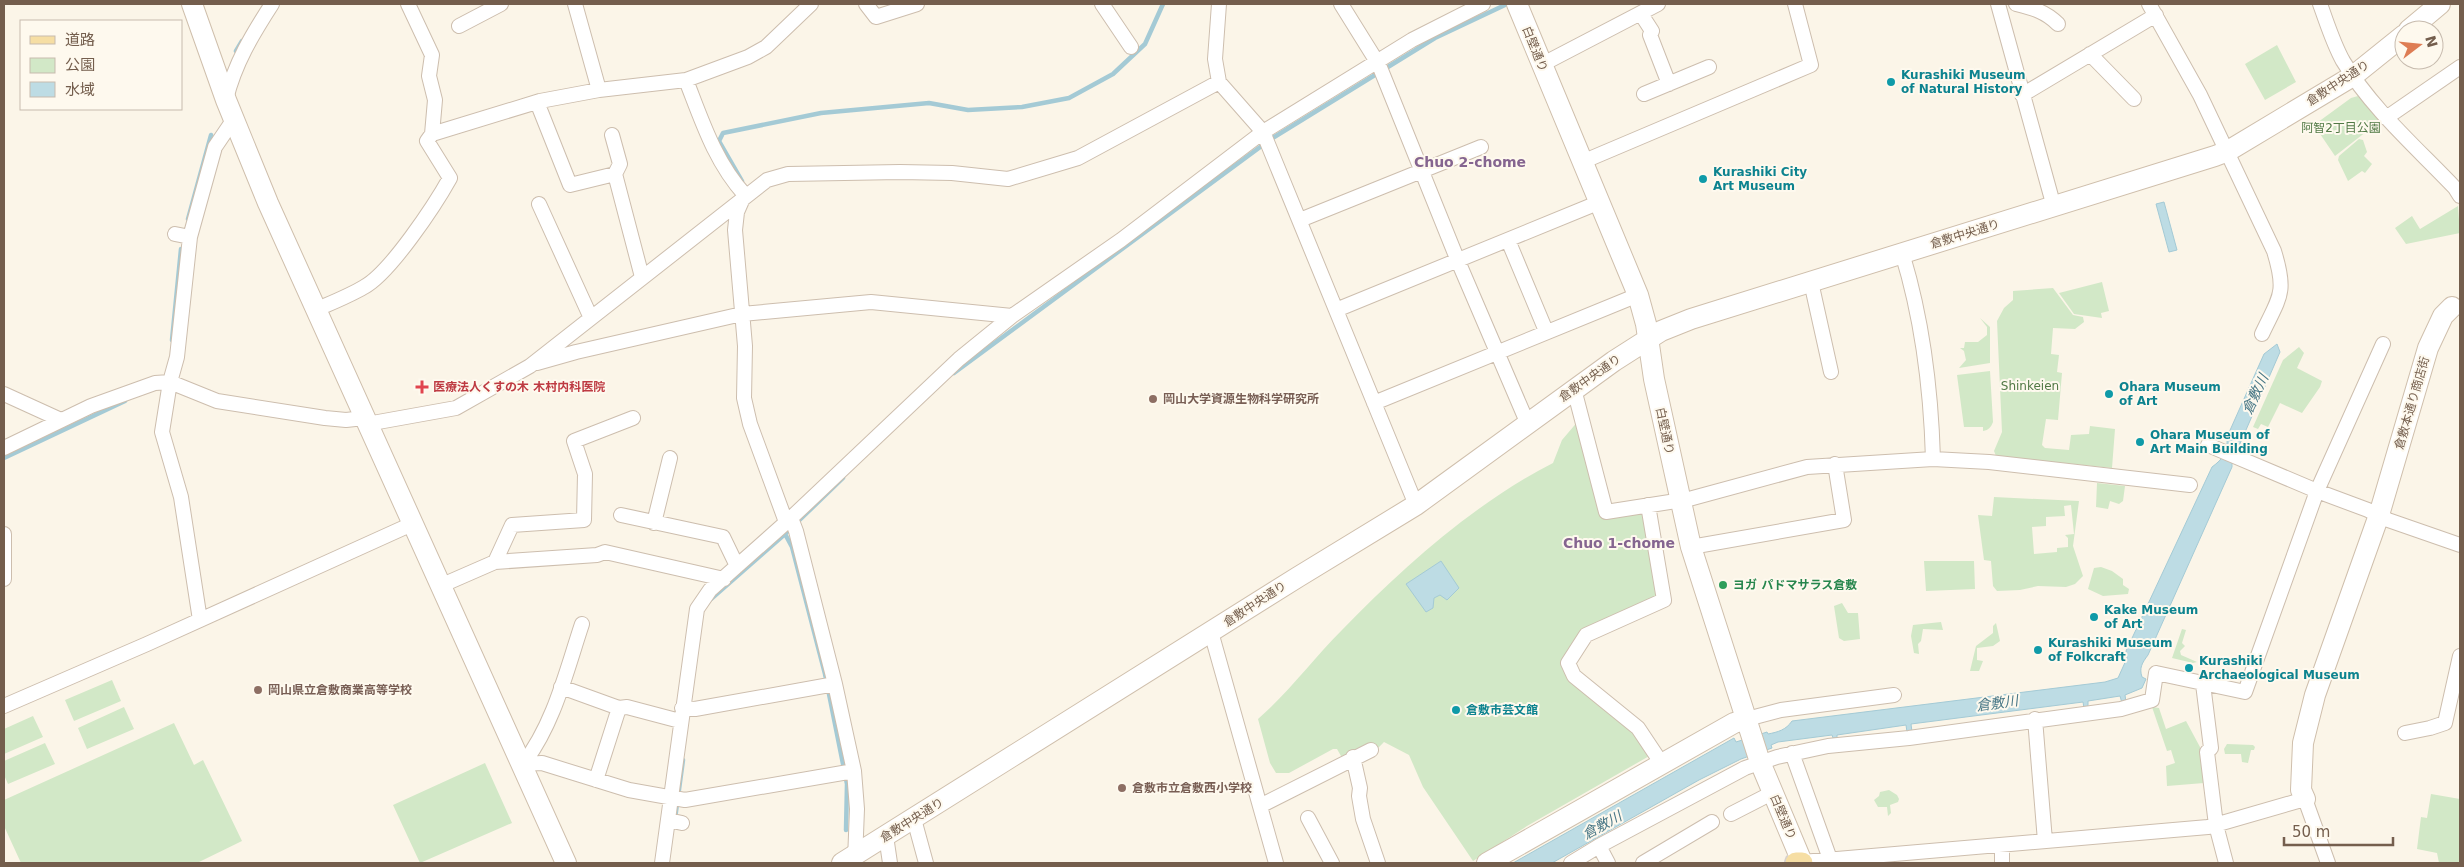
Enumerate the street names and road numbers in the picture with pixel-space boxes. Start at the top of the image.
street label: 白壁通り [1520,24,1550,74]
street label: 倉敷中央通り [2304,58,2372,108]
street label: 倉敷中央通り [1929,217,2001,251]
street label: 倉敷中央通り [1556,352,1624,404]
street label: 倉敷本通り商店街 [2392,355,2432,451]
street label: 白壁通り [1653,406,1677,456]
street label: 倉敷中央通り [1221,579,1289,629]
street label: 白壁通り [1767,792,1799,842]
street label: 倉敷中央通り [878,795,946,845]

